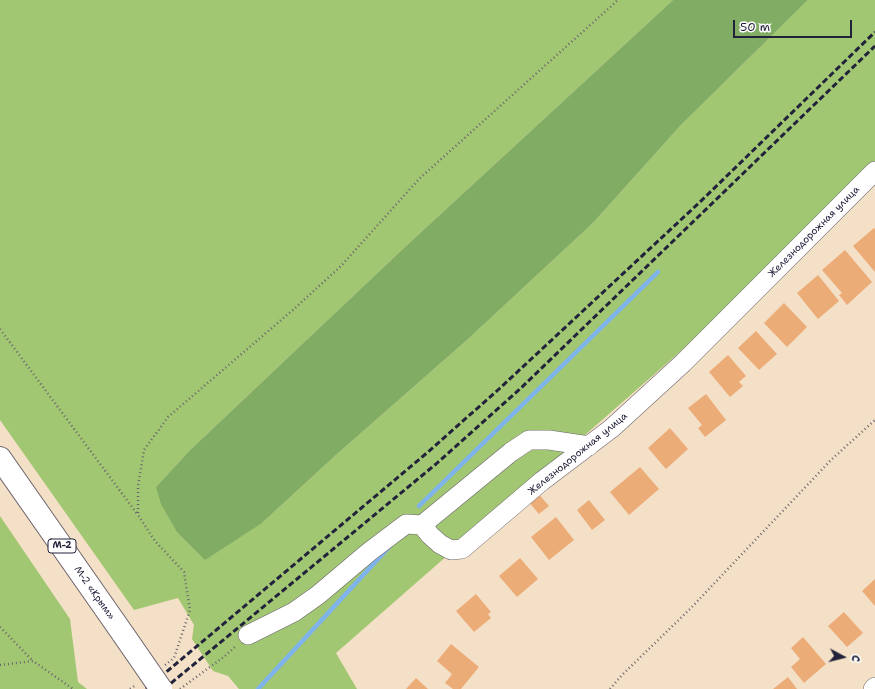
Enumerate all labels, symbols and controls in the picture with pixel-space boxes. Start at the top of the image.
scale bar [735,12,854,38]
text: 50 m [740,19,770,35]
street label: Железнодорожная улица [766,184,862,280]
street label: Железнодорожная улица [526,410,630,498]
road number: М-2 [48,539,76,553]
street label: М-2 «Крым» [71,564,117,622]
north arrow [823,637,863,677]
text: С [848,654,863,663]

